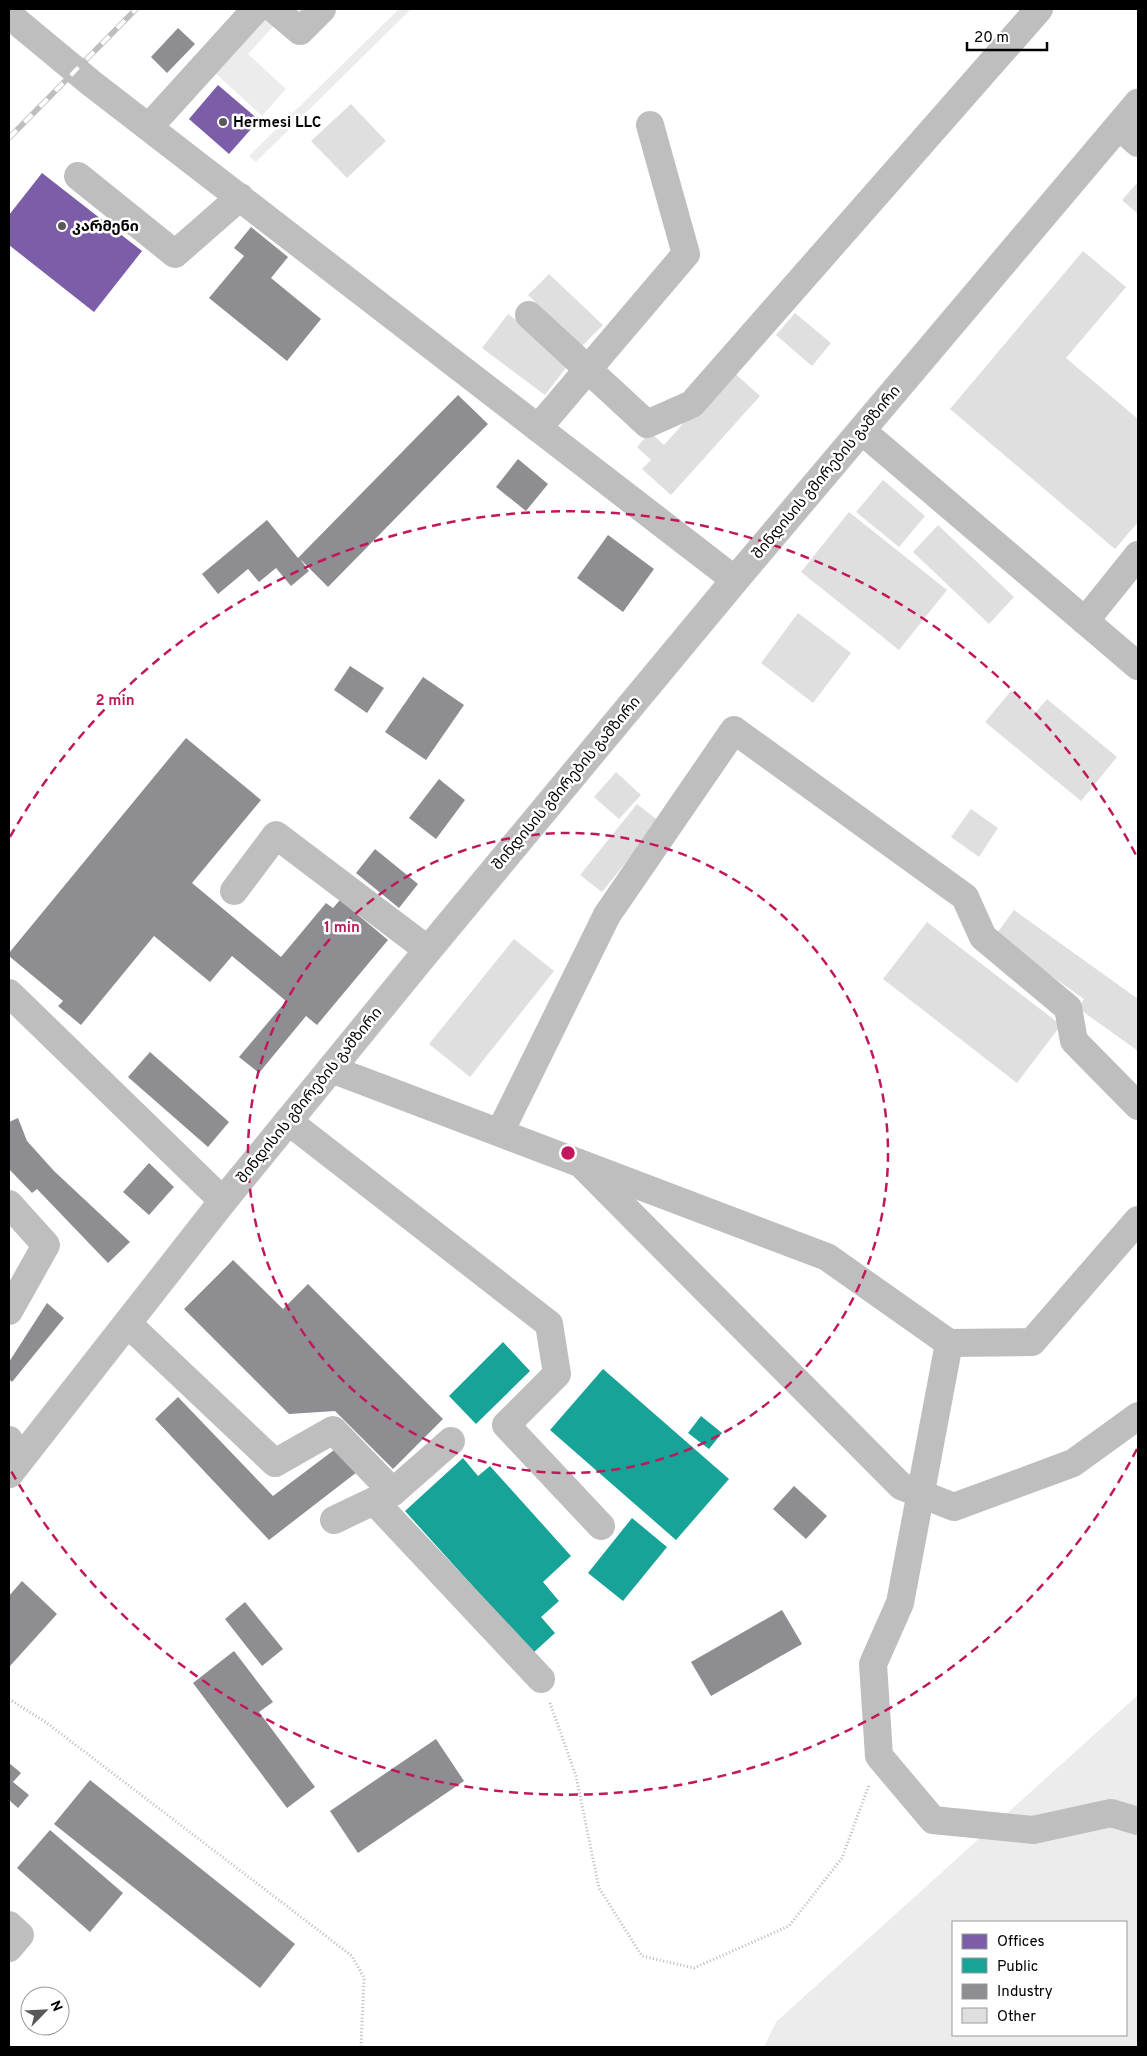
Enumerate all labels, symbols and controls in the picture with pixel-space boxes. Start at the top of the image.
scale bar [967,20,1047,52]
text: 20 m [974,29,1009,48]
place label: Hermesi LLC [233,114,321,133]
marker: Hermesi LLC [217,116,229,128]
place label: კარმენი [72,218,139,237]
marker: კარმენი [56,220,68,232]
street label: შინდისის გმირების გამზირი [749,382,905,564]
text: 2 min [95,692,135,711]
street label: შინდისის გმირების გამზირი [489,693,645,875]
text: 1 min [324,919,360,938]
street label: შინდისის გმირების გამზირი [233,1004,387,1188]
centre of rings [559,1144,577,1162]
legend [952,1921,1127,2036]
text: Offices [997,1933,1044,1952]
text: Public [997,1958,1038,1977]
text: Industry [997,1983,1053,2002]
north arrow [20,1986,70,2036]
text: N [46,1998,65,2014]
text: Other [997,2008,1036,2027]

